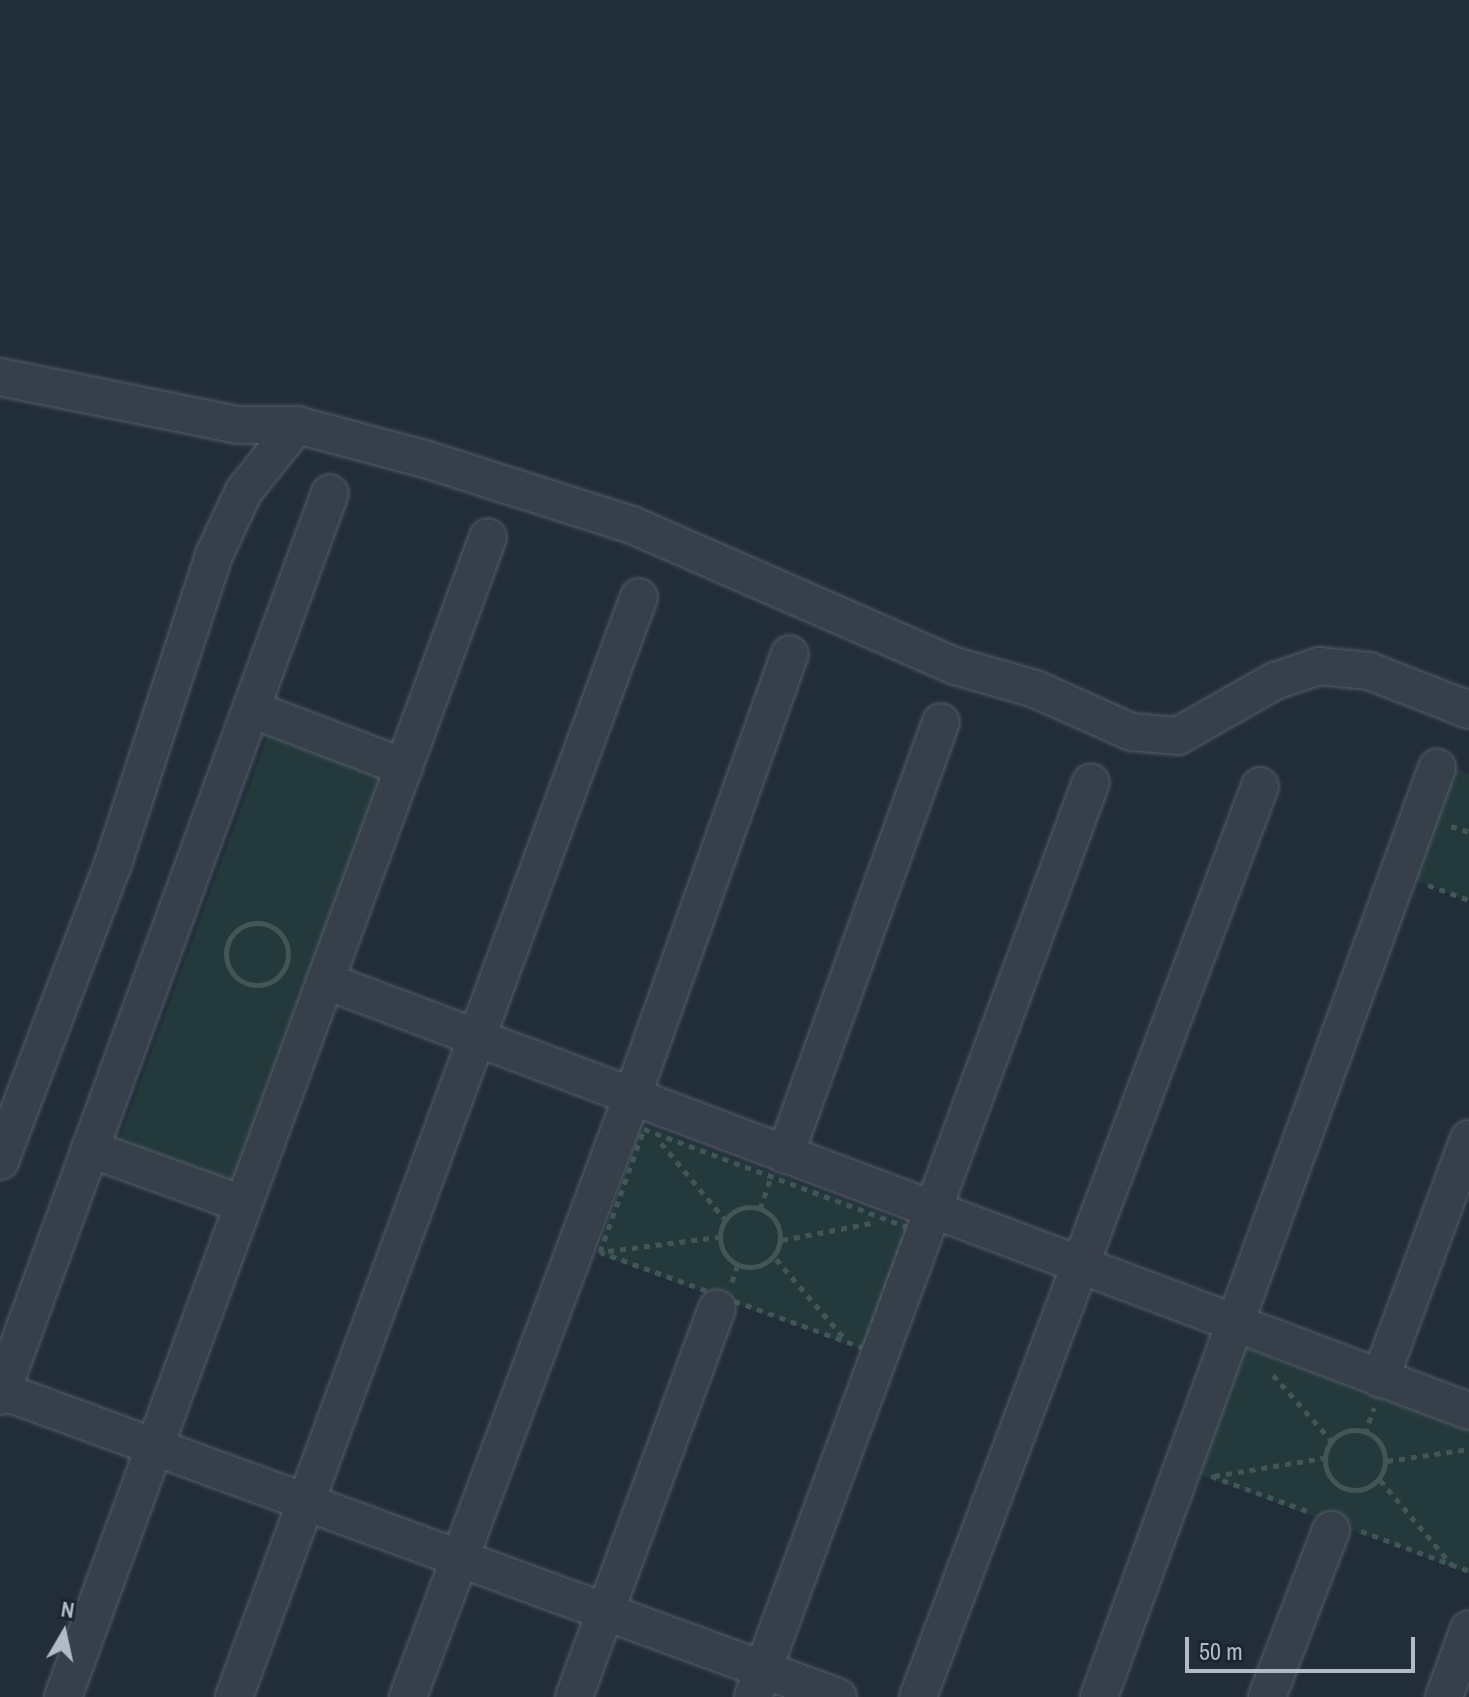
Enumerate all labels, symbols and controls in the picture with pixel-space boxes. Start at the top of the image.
north arrow [24,1593,104,1673]
text: N [59,1593,77,1625]
scale bar [1189,1621,1419,1671]
text: 50 m [1199,1635,1243,1667]

